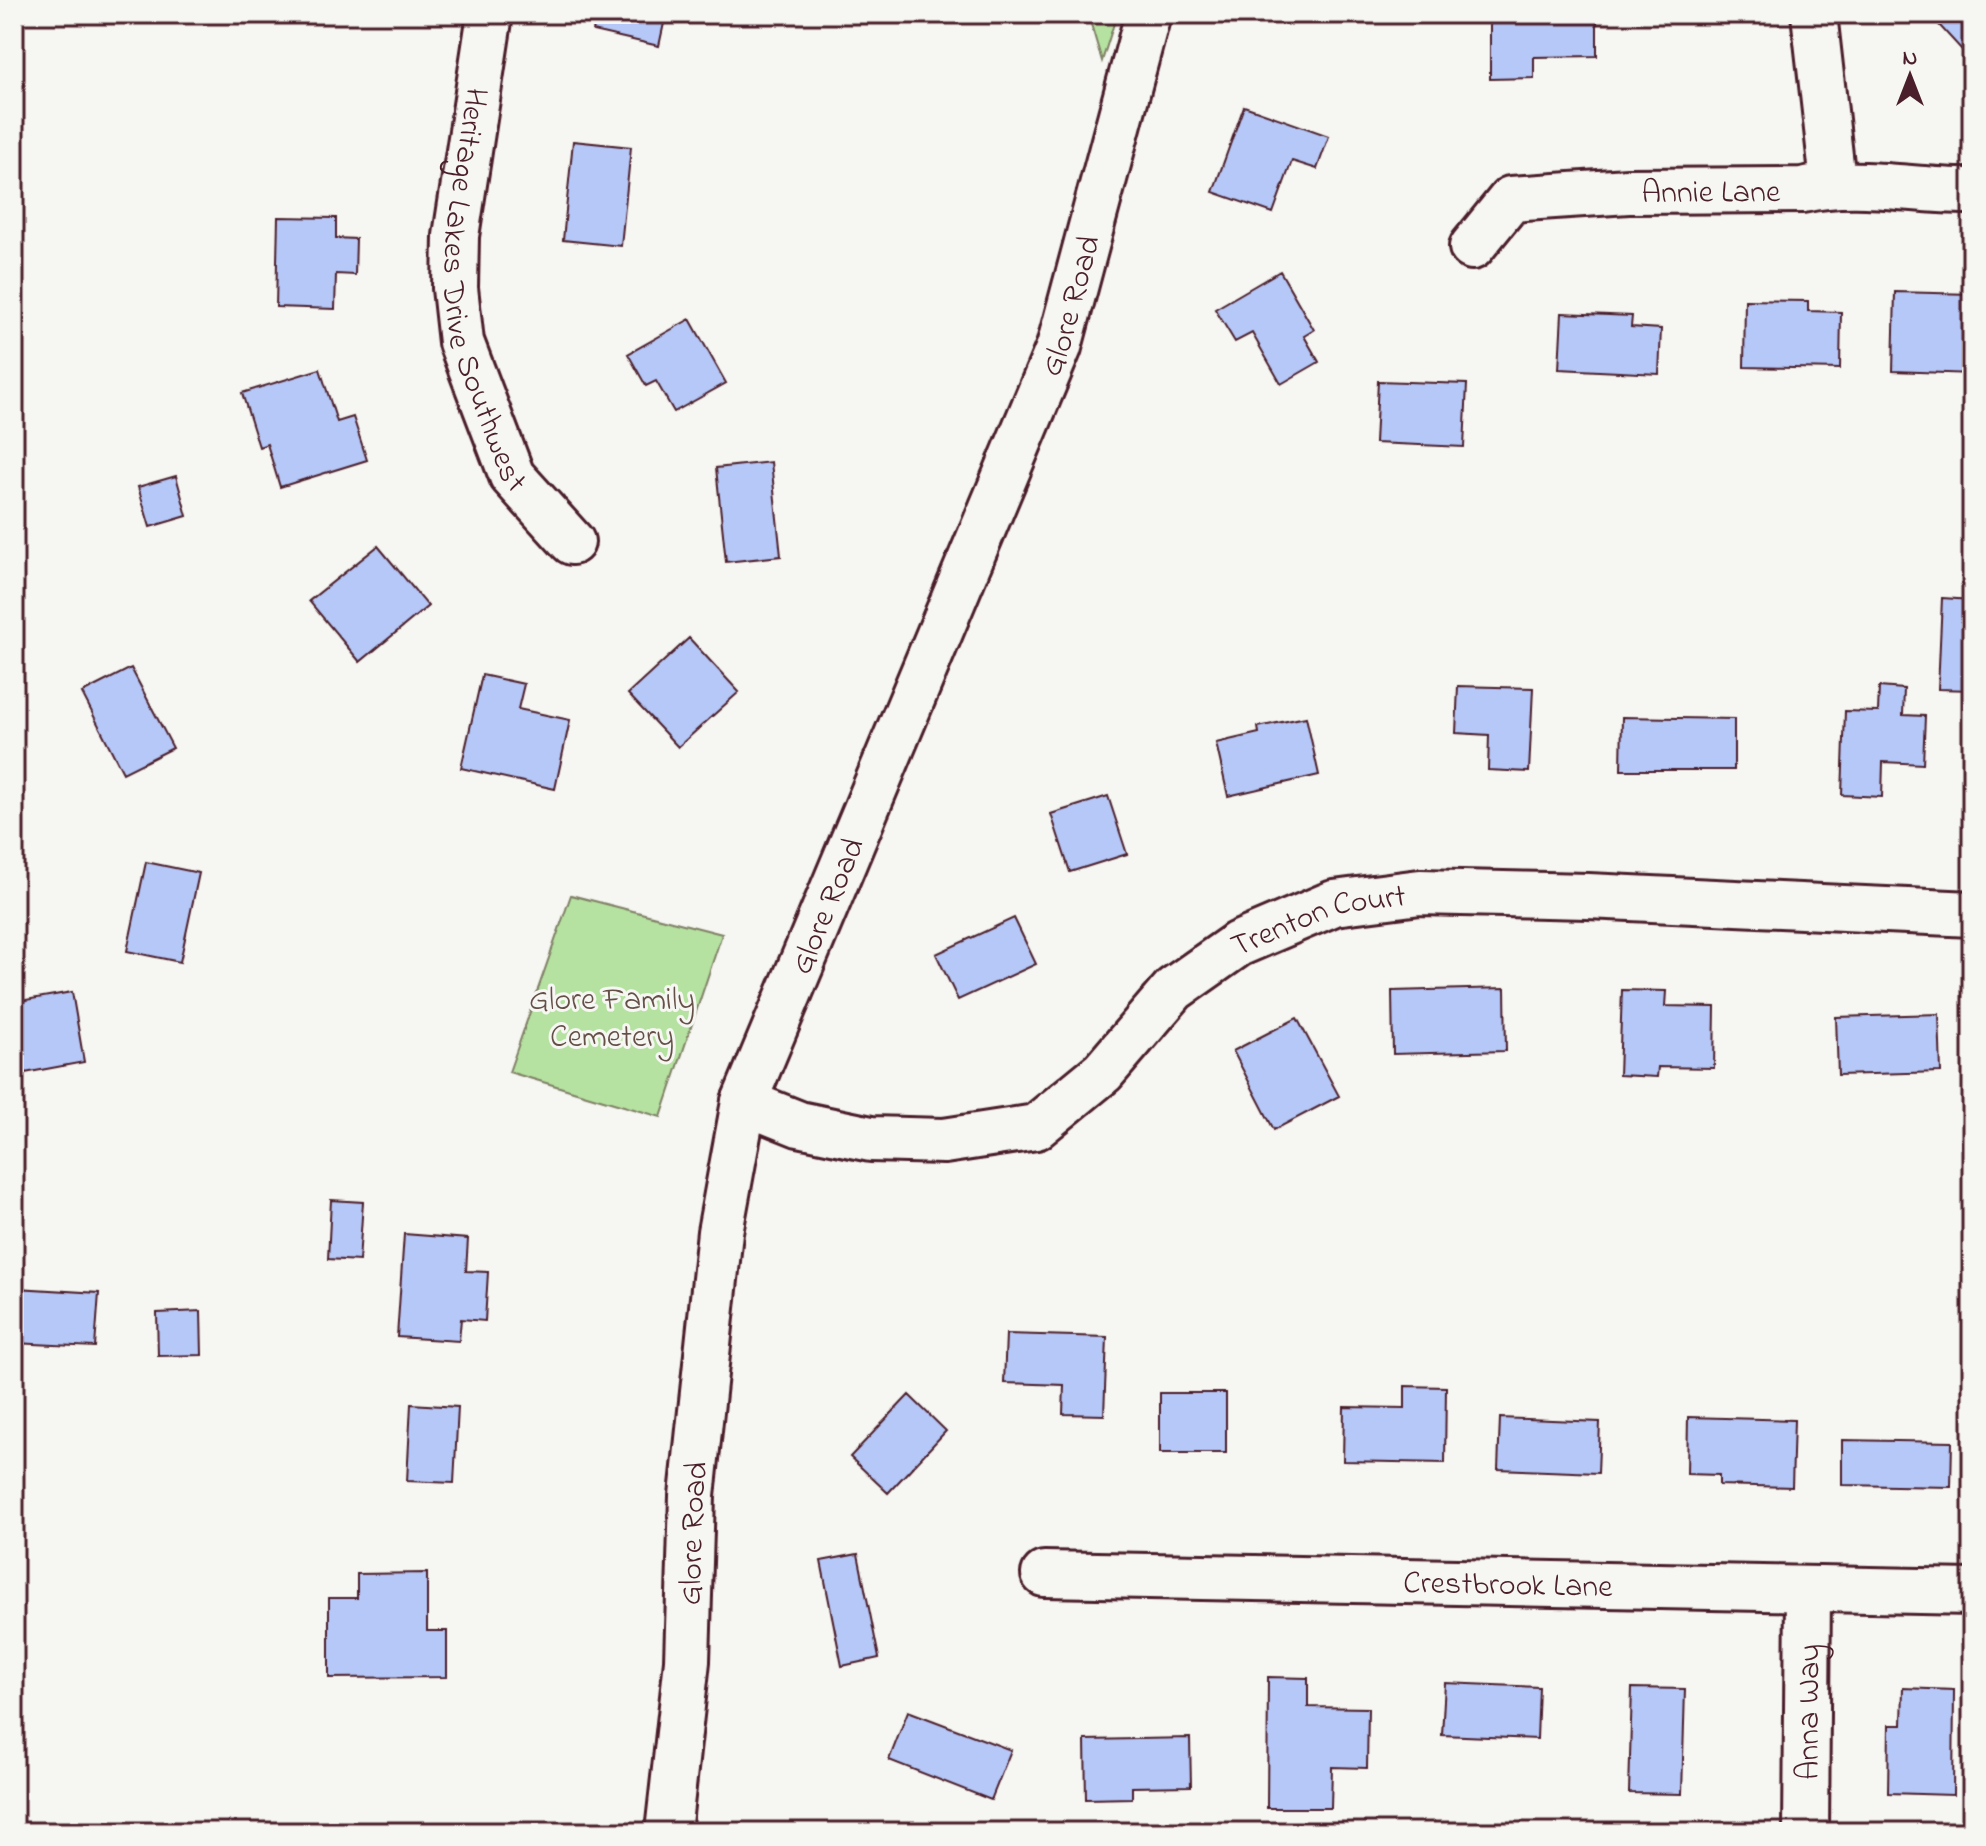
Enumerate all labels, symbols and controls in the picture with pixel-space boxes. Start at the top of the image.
north arrow [1870,36,1950,116]
text: N [1903,43,1917,75]
street label: Heritage Lakes Drive Southwest [427,84,537,505]
street label: Annie Lane [1641,170,1781,218]
street label: Glore Road [1029,231,1115,384]
street label: Glore Road [780,831,879,982]
street label: Trenton Court [1224,874,1409,971]
park label: Glore Family Cemetery [529,978,695,1062]
street label: Glore Road [669,1459,723,1606]
street label: Crestbrook Lane [1403,1561,1614,1612]
street label: Anna Way [1786,1644,1835,1780]

